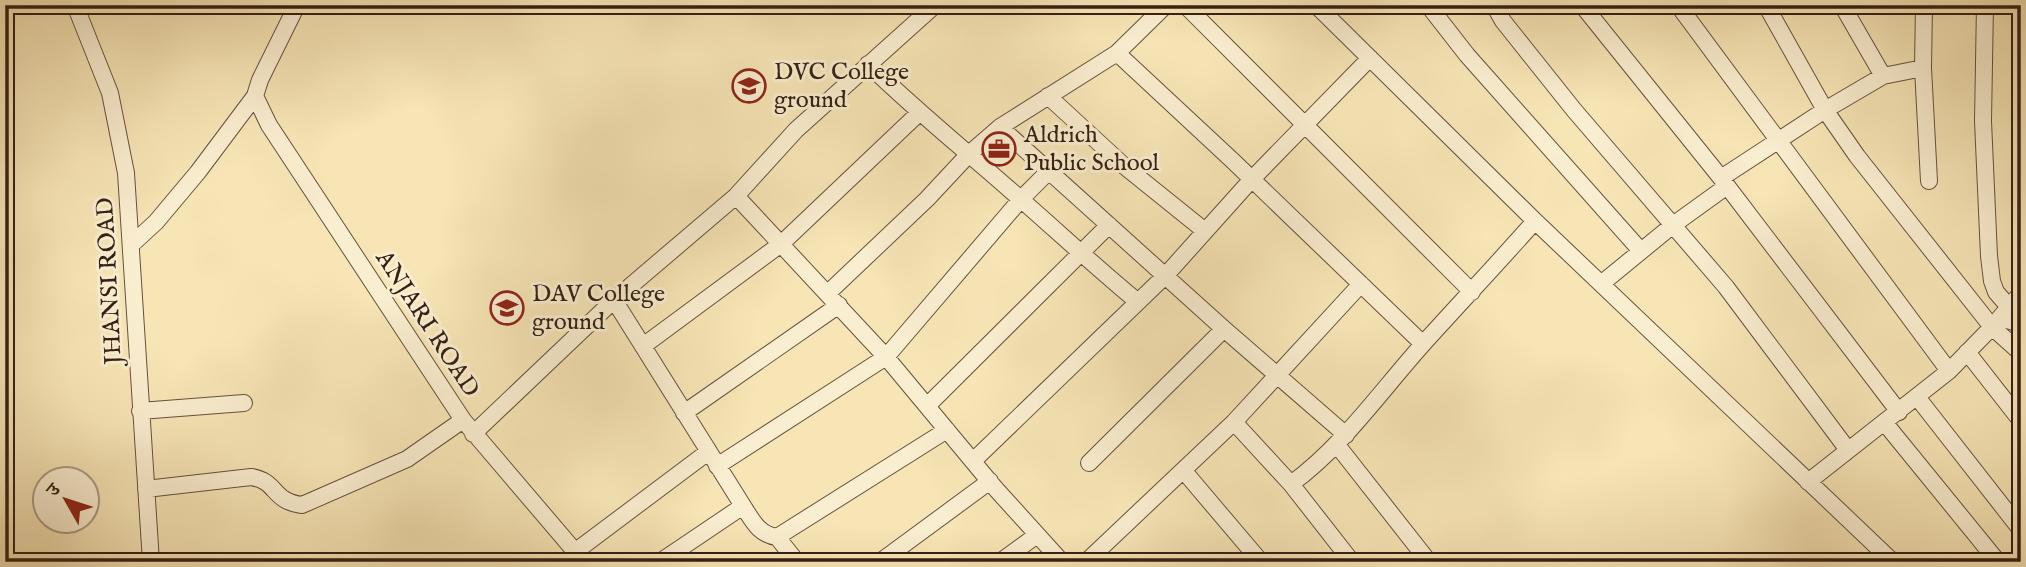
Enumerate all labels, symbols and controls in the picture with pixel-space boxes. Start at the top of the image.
place label: DVC College ground [774,57,909,116]
school or university icon: DVC College ground [730,67,768,105]
place label: Aldrich Public School [1023,120,1160,179]
office icon: Aldrich Public School [980,130,1018,168]
street label: JHANSI ROAD [90,196,130,369]
street label: ANJARI ROAD [368,244,486,403]
place label: DAV College ground [532,279,665,338]
school or university icon: DAV College ground [488,289,526,327]
north arrow [32,466,102,536]
text: उ [41,478,68,503]

